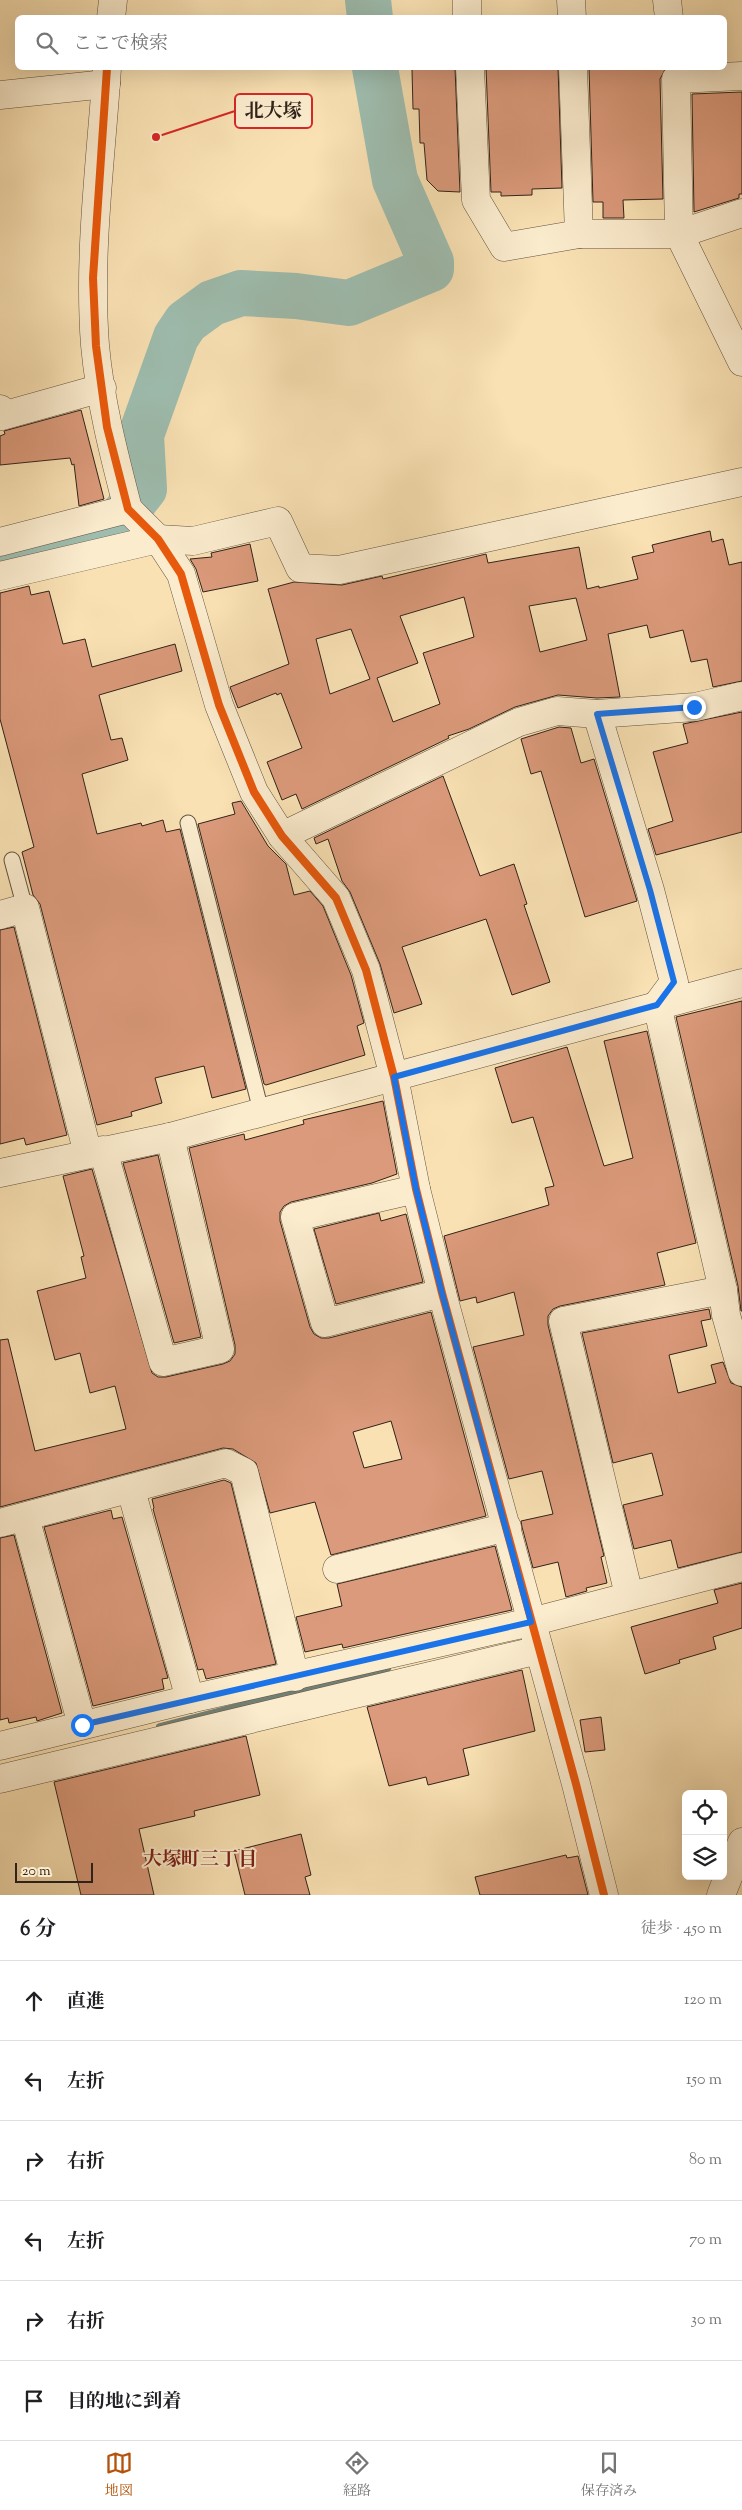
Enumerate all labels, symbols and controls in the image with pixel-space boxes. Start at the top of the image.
search box [15,15,727,70]
icon: search [33,29,61,57]
text: ここで検索 [73,31,168,58]
callout: 北大塚 [235,94,312,128]
text: 北大塚 [244,99,302,126]
route end [683,696,706,719]
route start [71,1714,94,1737]
map controls [682,1790,727,1880]
button: locate [682,1790,727,1835]
button: layers [682,1835,727,1880]
district label: 大塚町三丁目 [143,1847,257,1874]
scale bar [15,1860,92,1883]
text: 20 m [22,1862,51,1882]
text: 6 分 [20,1915,56,1945]
text: 徒歩 · 450 m [641,1918,722,1941]
icon: ahead [20,1987,48,2015]
text: 直進 [67,1989,105,2016]
text: 120 m [684,1989,722,2012]
icon: left [20,2067,48,2095]
text: 左折 [67,2069,105,2096]
text: 150 m [686,2069,722,2092]
icon: right [20,2147,48,2175]
text: 右折 [67,2149,105,2176]
text: 80 m [689,2149,722,2172]
icon: left [20,2227,48,2255]
text: 左折 [67,2229,105,2256]
text: 70 m [689,2229,722,2252]
icon: right [20,2307,48,2335]
text: 右折 [67,2309,105,2336]
text: 30 m [691,2309,722,2332]
icon: arrive [20,2387,48,2415]
text: 目的地に到着 [67,2389,181,2416]
tab: 地図 [105,2449,133,2502]
tab: 経路 [343,2449,371,2502]
tab: 保存済み [581,2449,637,2502]

